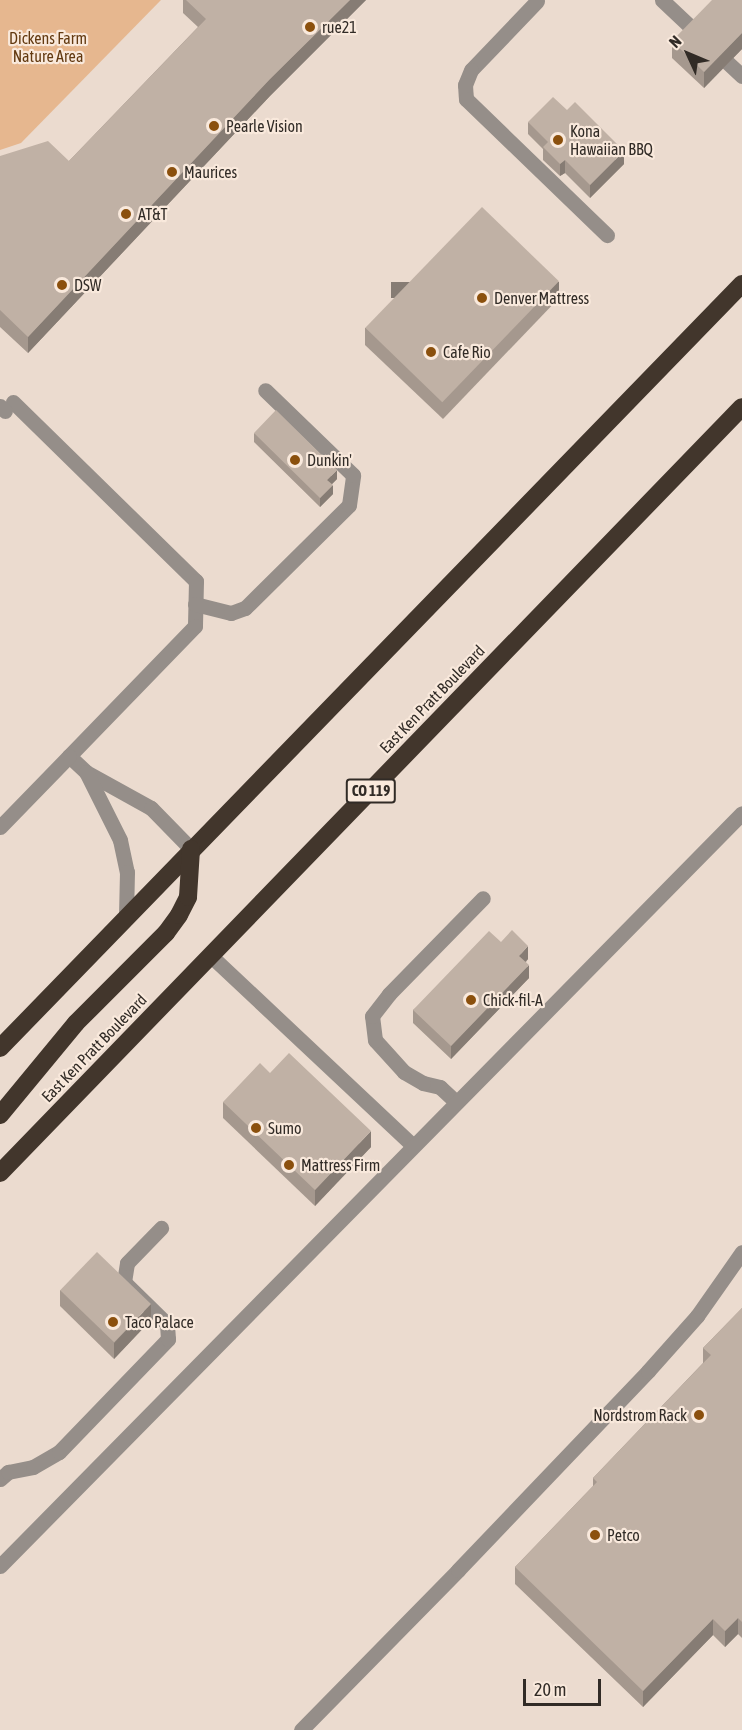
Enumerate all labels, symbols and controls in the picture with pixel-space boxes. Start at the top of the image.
place label: rue21 [322,17,357,37]
marker: rue21 [303,20,317,34]
north arrow [658,24,718,84]
park label: Dickens Farm Nature Area [9,28,87,66]
text: N [665,32,685,51]
place label: Pearle Vision [226,116,303,136]
marker: Pearle Vision [207,119,221,133]
place label: Kona Hawaiian BBQ [570,121,653,159]
marker: Kona Hawaiian BBQ [551,133,565,147]
place label: Maurices [184,162,237,182]
marker: Maurices [165,165,179,179]
place label: AT&T [138,204,168,224]
marker: AT&T [119,207,133,221]
place label: DSW [74,275,101,295]
marker: DSW [55,278,69,292]
place label: Denver Mattress [494,288,589,308]
marker: Denver Mattress [475,291,489,305]
place label: Cafe Rio [443,342,491,362]
marker: Cafe Rio [424,345,438,359]
place label: Dunkin' [307,450,352,470]
marker: Dunkin' [288,453,302,467]
street label: East Ken Pratt Boulevard [376,641,488,757]
road number: CO 119 [346,779,397,803]
street label: East Ken Pratt Boulevard [38,990,150,1106]
place label: Chick-fil-A [483,990,543,1010]
marker: Chick-fil-A [464,993,478,1007]
place label: Sumo [268,1118,301,1138]
marker: Sumo [249,1121,263,1135]
place label: Mattress Firm [301,1155,380,1175]
marker: Mattress Firm [282,1158,296,1172]
place label: Taco Palace [125,1312,194,1332]
marker: Taco Palace [106,1315,120,1329]
place label: Nordstrom Rack [593,1405,687,1425]
marker: Nordstrom Rack [692,1408,706,1422]
place label: Petco [607,1525,640,1545]
marker: Petco [588,1528,602,1542]
scale bar [526,1667,604,1705]
text: 20 m [534,1679,566,1700]

